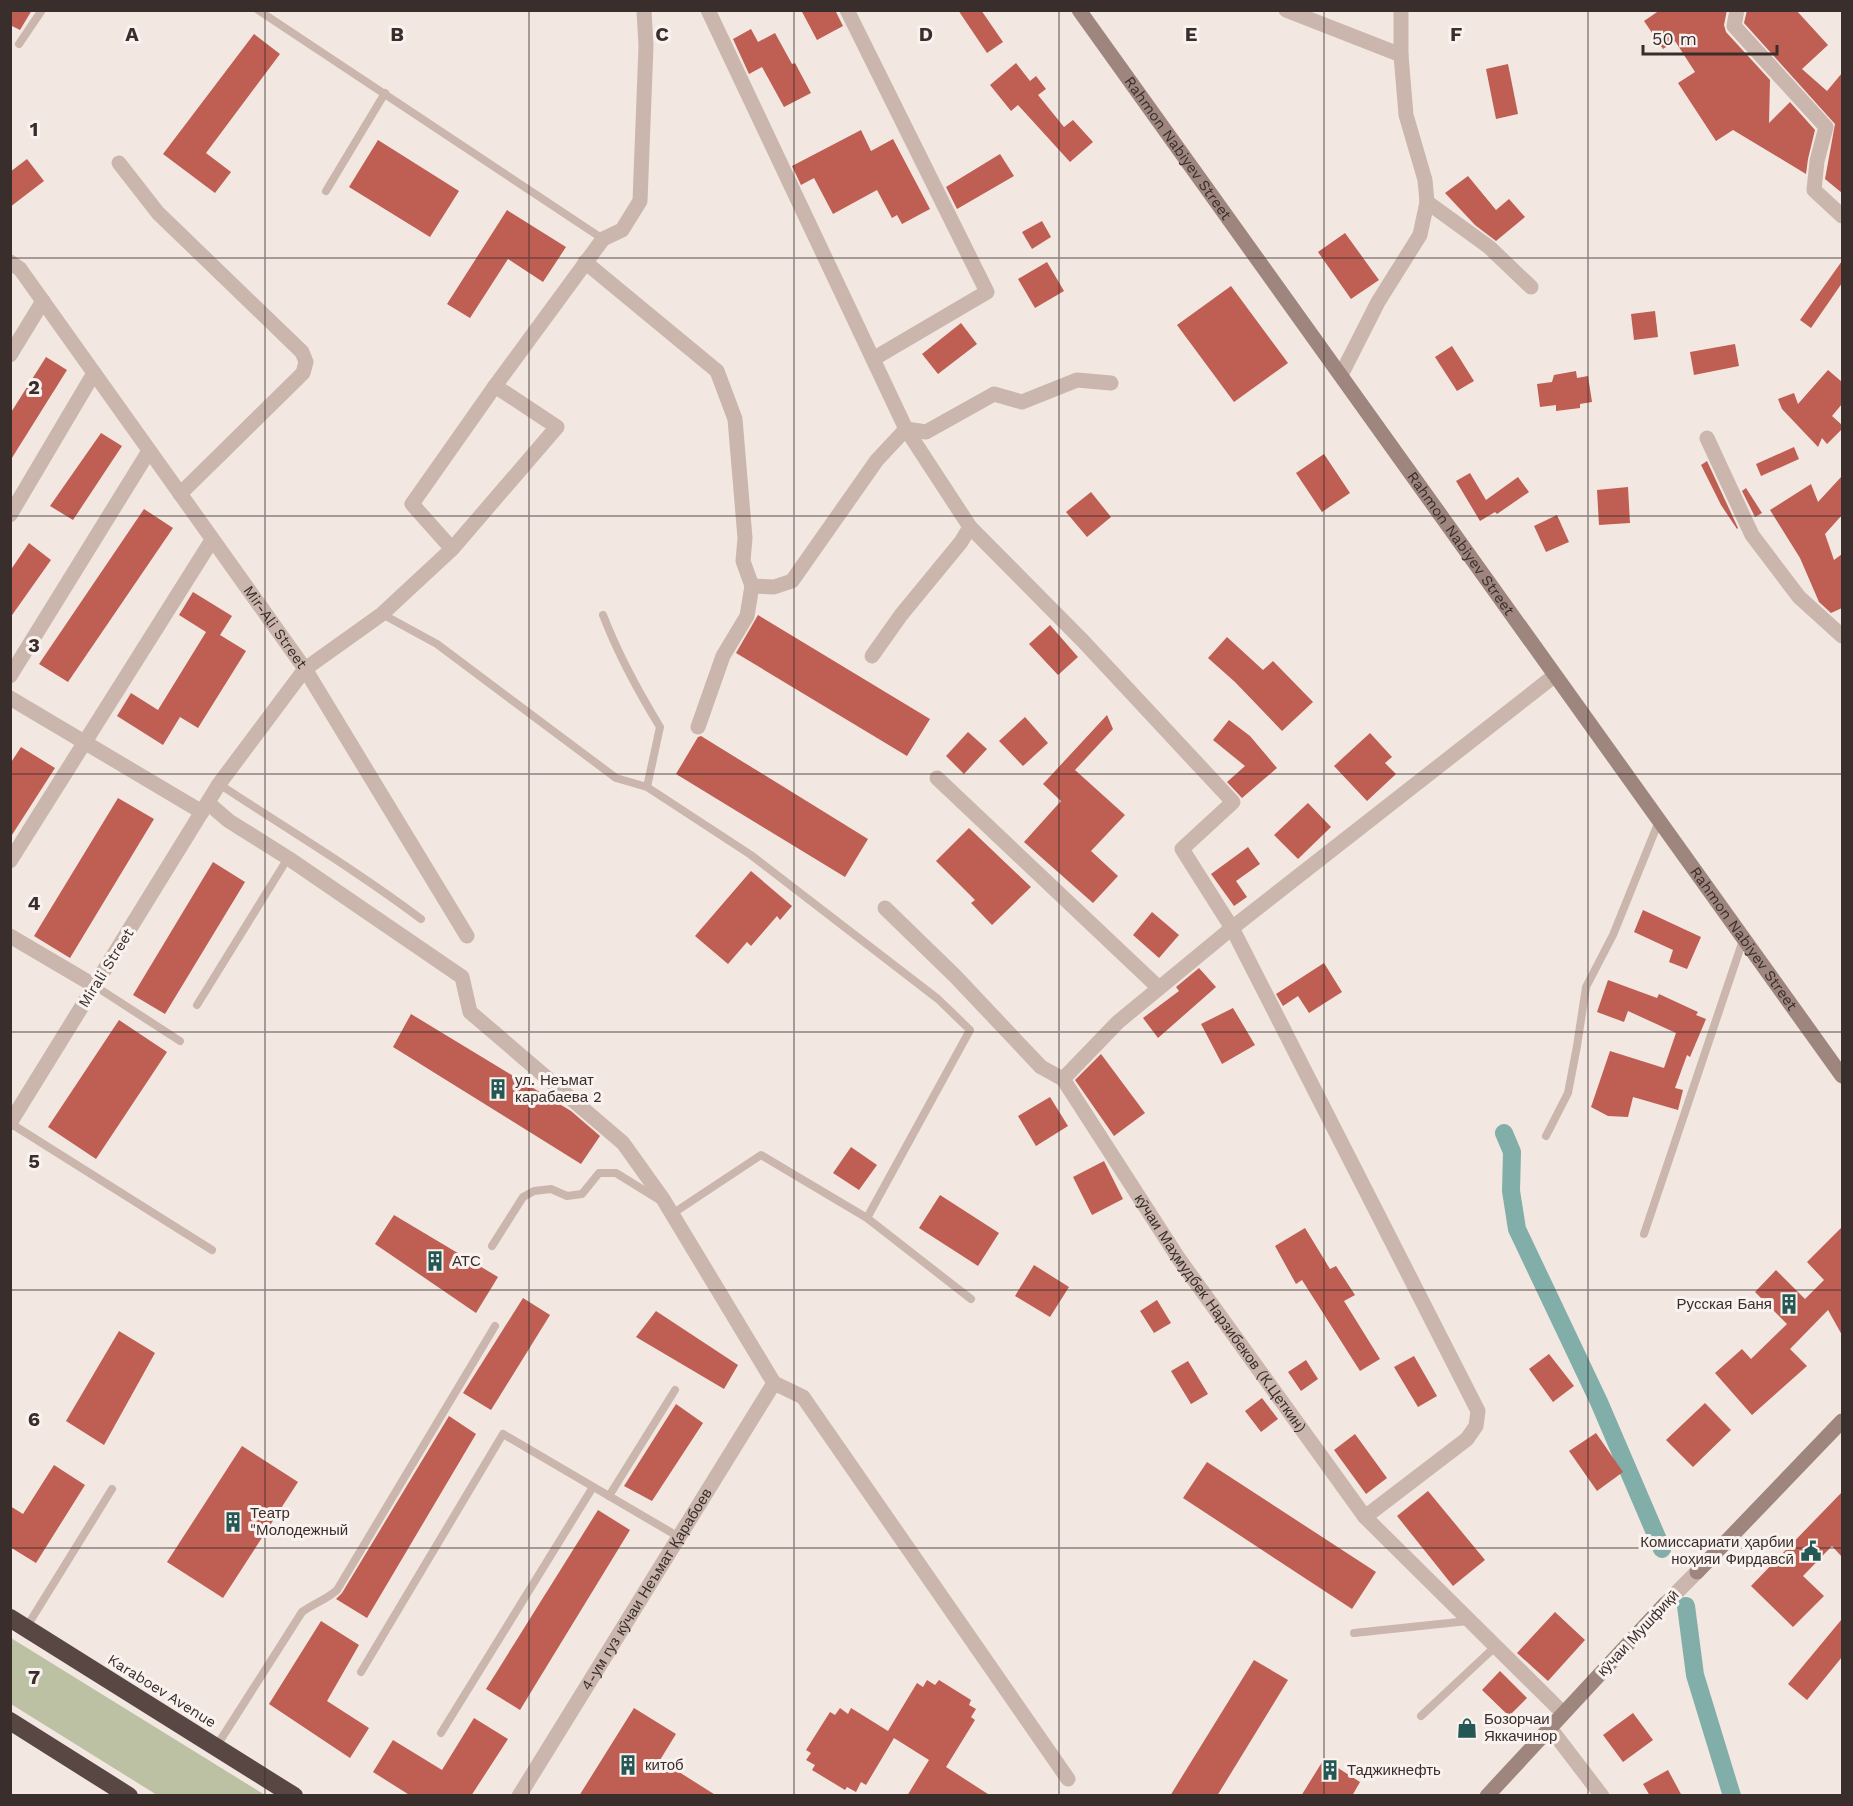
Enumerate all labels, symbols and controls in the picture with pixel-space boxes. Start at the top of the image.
scale bar [1643,18,1776,56]
text: A [125,22,139,46]
text: B [390,22,404,46]
text: C [655,22,669,46]
text: D [919,22,933,46]
text: E [1185,22,1197,46]
text: F [1450,22,1462,46]
text: 50 m [1652,28,1697,49]
street label: Rahmon Nabiyev Street [1120,73,1236,224]
text: 1 [30,117,38,141]
text: 2 [28,375,40,399]
street label: Rahmon Nabiyev Street [1403,468,1519,619]
street label: Mir-Ali Street [239,582,311,673]
text: 3 [28,633,40,657]
street label: Rahmon Nabiyev Street [1686,863,1802,1015]
text: 4 [28,891,41,915]
street label: Mirali Street [75,924,138,1011]
place label: ул. Неъмат карабаева 2 [515,1071,602,1106]
building icon: ул. Неъмат карабаева 2 [486,1077,510,1101]
text: 5 [28,1149,40,1173]
street label: кӯчаи Маҳмудбек Нарзибеков (К.Цеткин) [1131,1191,1310,1436]
building icon: АТС [423,1249,447,1273]
place label: АТС [452,1252,481,1270]
building icon: Русская Баня [1777,1292,1801,1316]
place label: Русская Баня [1677,1295,1772,1313]
text: 6 [28,1407,40,1431]
street label: 4-ум гуз кӯчаи Неъмат Қарабоев [577,1485,716,1694]
place label: Театр "Молодежный [250,1504,348,1539]
building icon: Театр "Молодежный [221,1510,245,1534]
place label: Комиссариати ҳарбии ноҳияи Фирдавсӣ [1640,1533,1794,1568]
public building icon: Комиссариати ҳарбии ноҳияи Фирдавсӣ [1799,1539,1823,1563]
street label: кӯчаи Мушфиқӣ [1593,1586,1683,1680]
street label: Karaboev Avenue [104,1650,220,1732]
text: 7 [28,1665,40,1689]
place label: Бозорчаи Яккачинор [1484,1710,1557,1745]
shop icon: Бозорчаи Яккачинор [1455,1716,1479,1740]
building icon: китоб [616,1753,640,1777]
place label: китоб [645,1756,684,1774]
building icon: Таджикнефть [1318,1758,1342,1782]
place label: Таджикнефть [1347,1761,1441,1779]

